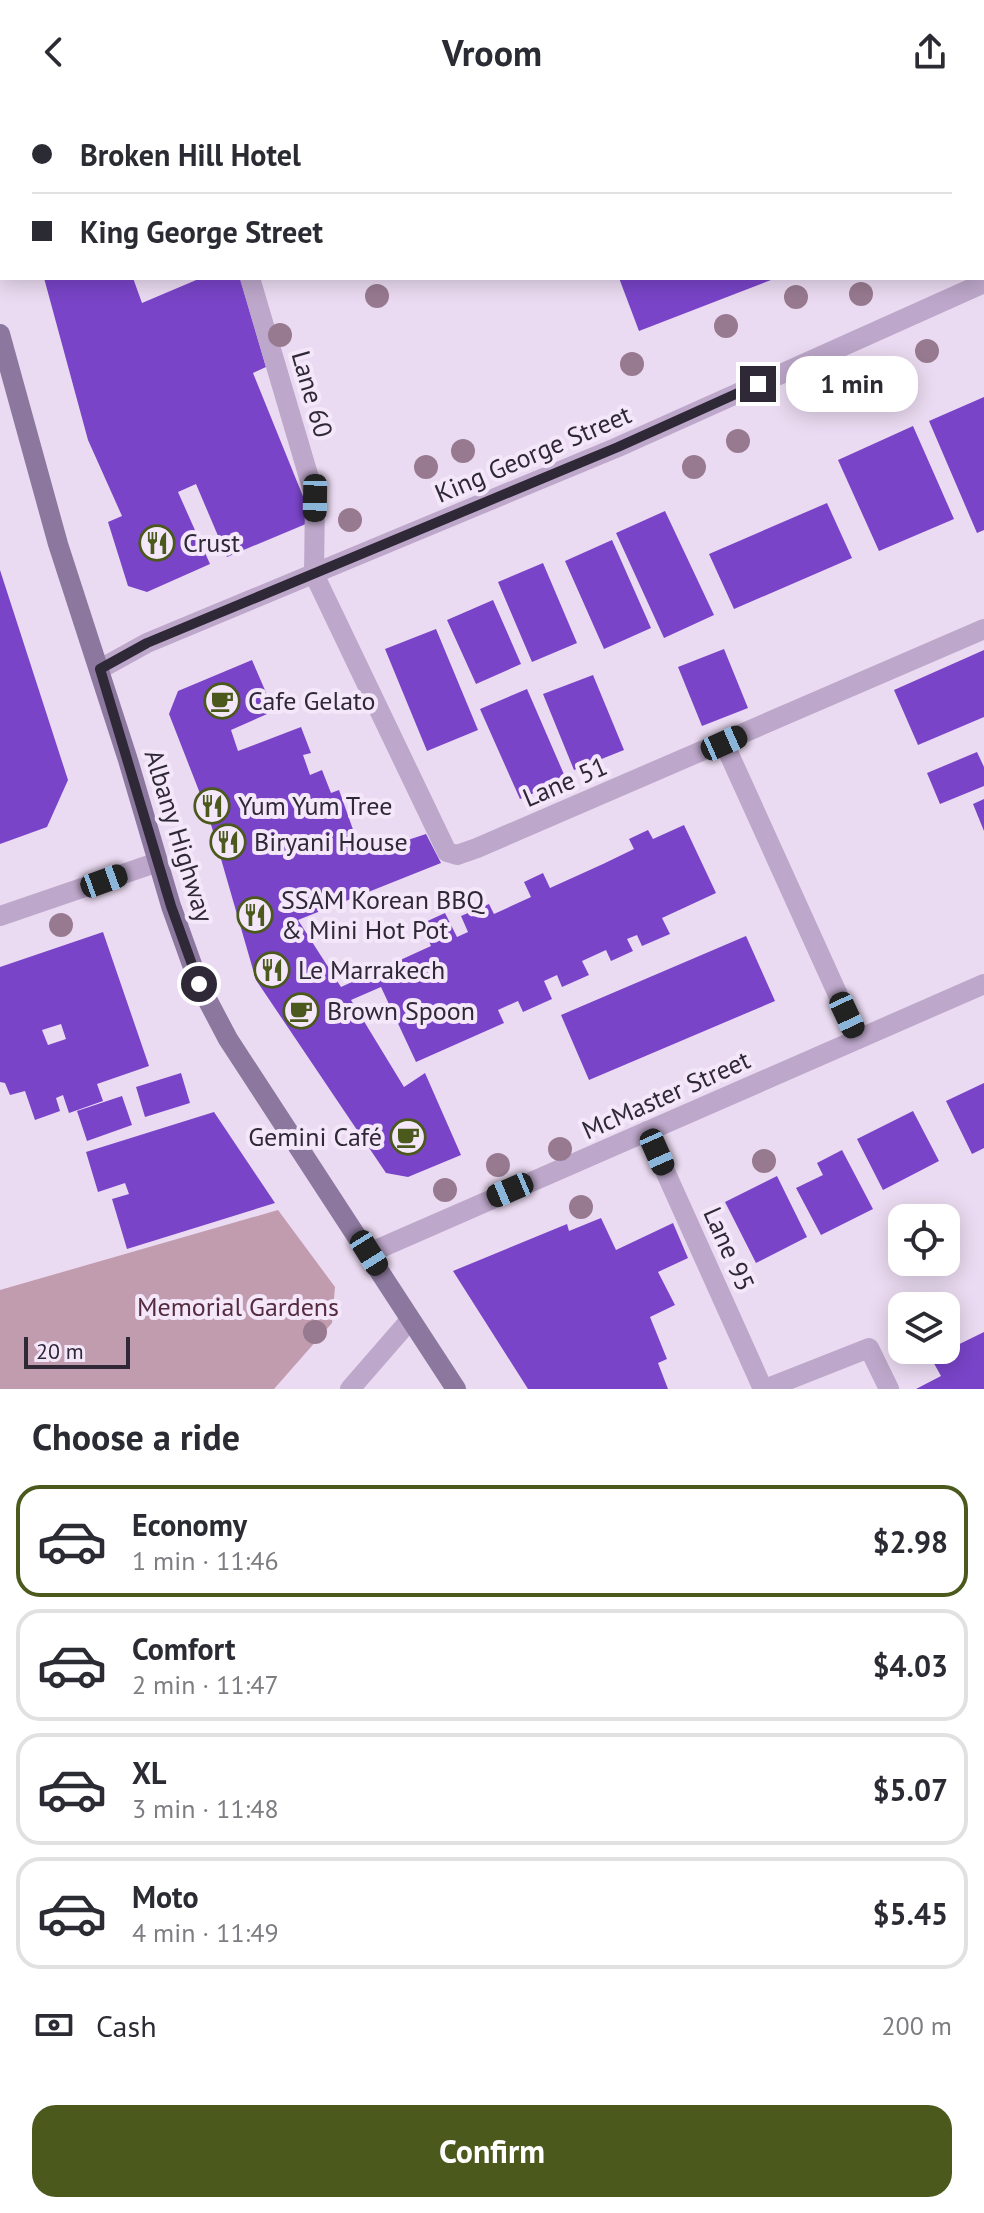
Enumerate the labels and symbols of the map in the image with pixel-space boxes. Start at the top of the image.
street label: Lane 60 [284,347,341,441]
callout: 1 min [786,356,918,412]
route end [740,366,776,402]
street label: King George Street [430,397,636,510]
car [303,474,327,522]
restaurant icon: Crust [138,524,176,562]
place label: Crust [183,526,240,559]
cafe icon: Cafe Gelato [203,682,241,720]
place label: Cafe Gelato [248,684,376,717]
car [697,722,751,764]
street label: Albany Highway [138,746,221,926]
street label: Lane 51 [518,749,612,814]
restaurant icon: Yum Yum Tree [193,787,231,825]
place label: Yum Yum Tree [238,789,393,822]
restaurant icon: Biryani House [209,823,247,861]
place label: Biryani House [254,825,408,858]
car [77,862,131,900]
place label: SSAM Korean BBQ & Mini Hot Pot [281,883,485,946]
restaurant icon: SSAM Korean BBQ & Mini Hot Pot [236,896,274,934]
restaurant icon: Le Marrakech [253,951,291,989]
place label: Le Marrakech [298,953,445,986]
route start [181,966,217,1002]
car [826,988,868,1042]
cafe icon: Brown Spoon [282,992,320,1030]
place label: Brown Spoon [327,994,475,1027]
street label: McMaster Street [577,1043,755,1146]
cafe icon: Gemini Café [389,1118,427,1156]
place label: Gemini Café [248,1120,382,1153]
car [636,1125,678,1179]
car [483,1170,537,1210]
street label: Lane 95 [696,1202,763,1296]
car [346,1226,392,1280]
park label: Memorial Gardens [137,1290,339,1323]
scale bar [24,1333,130,1369]

